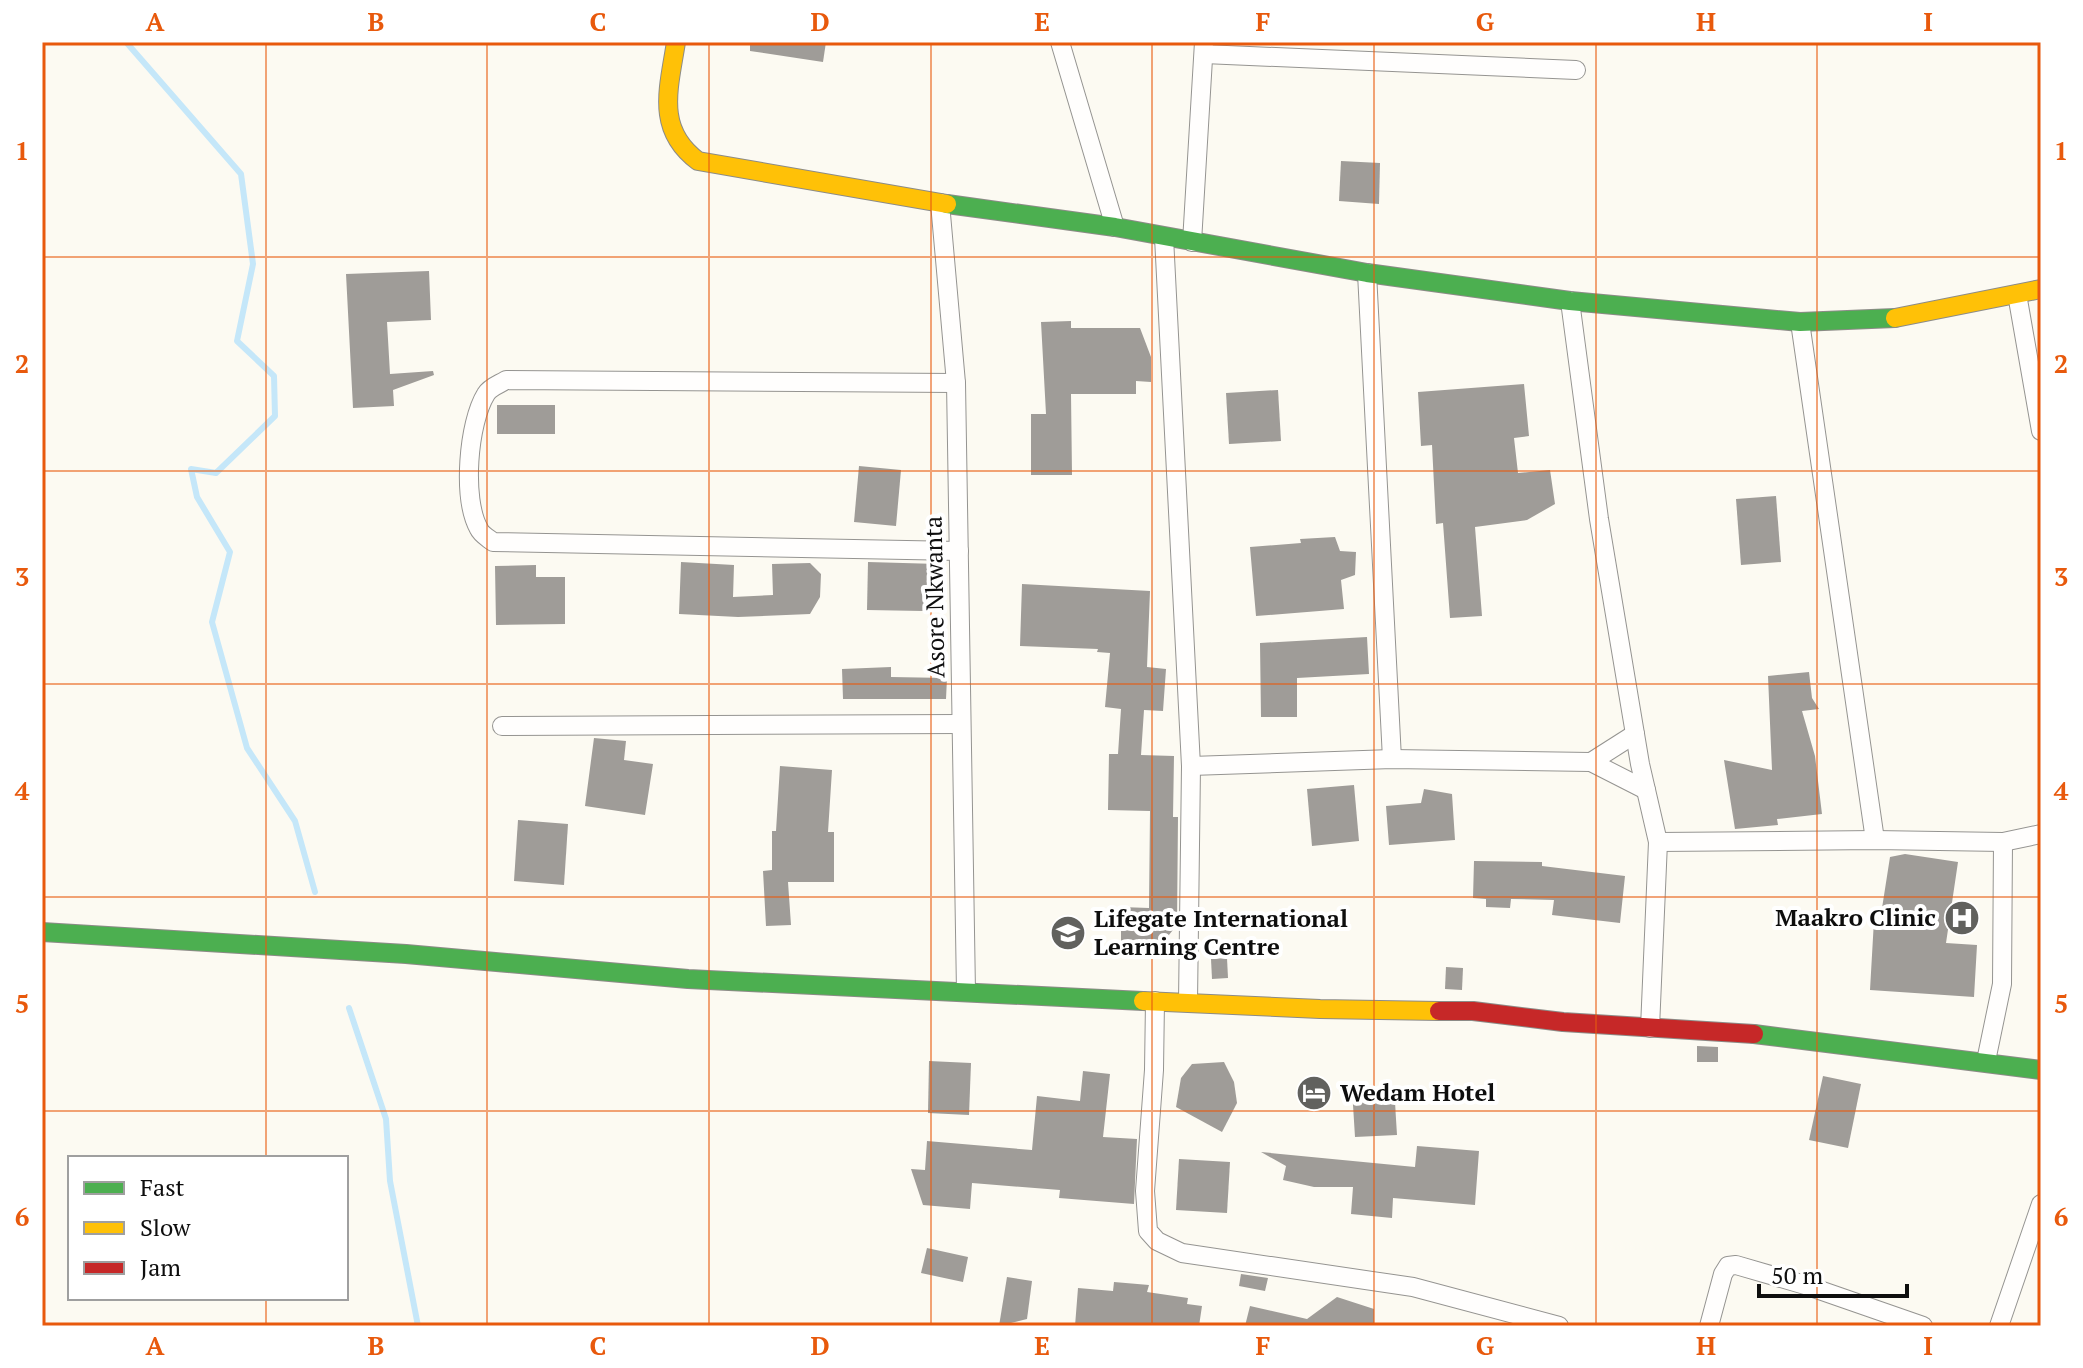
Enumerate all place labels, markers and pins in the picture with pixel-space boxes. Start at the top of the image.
hospital icon: Maakro Clinic [1943,899,1981,937]
place label: Maakro Clinic [1775,901,1936,933]
place label: Lifegate International Learning Centre [1094,902,1348,962]
school or university icon: Lifegate International Learning Centre [1049,914,1087,952]
hotel icon: Wedam Hotel [1295,1074,1333,1112]
place label: Wedam Hotel [1340,1076,1495,1108]

